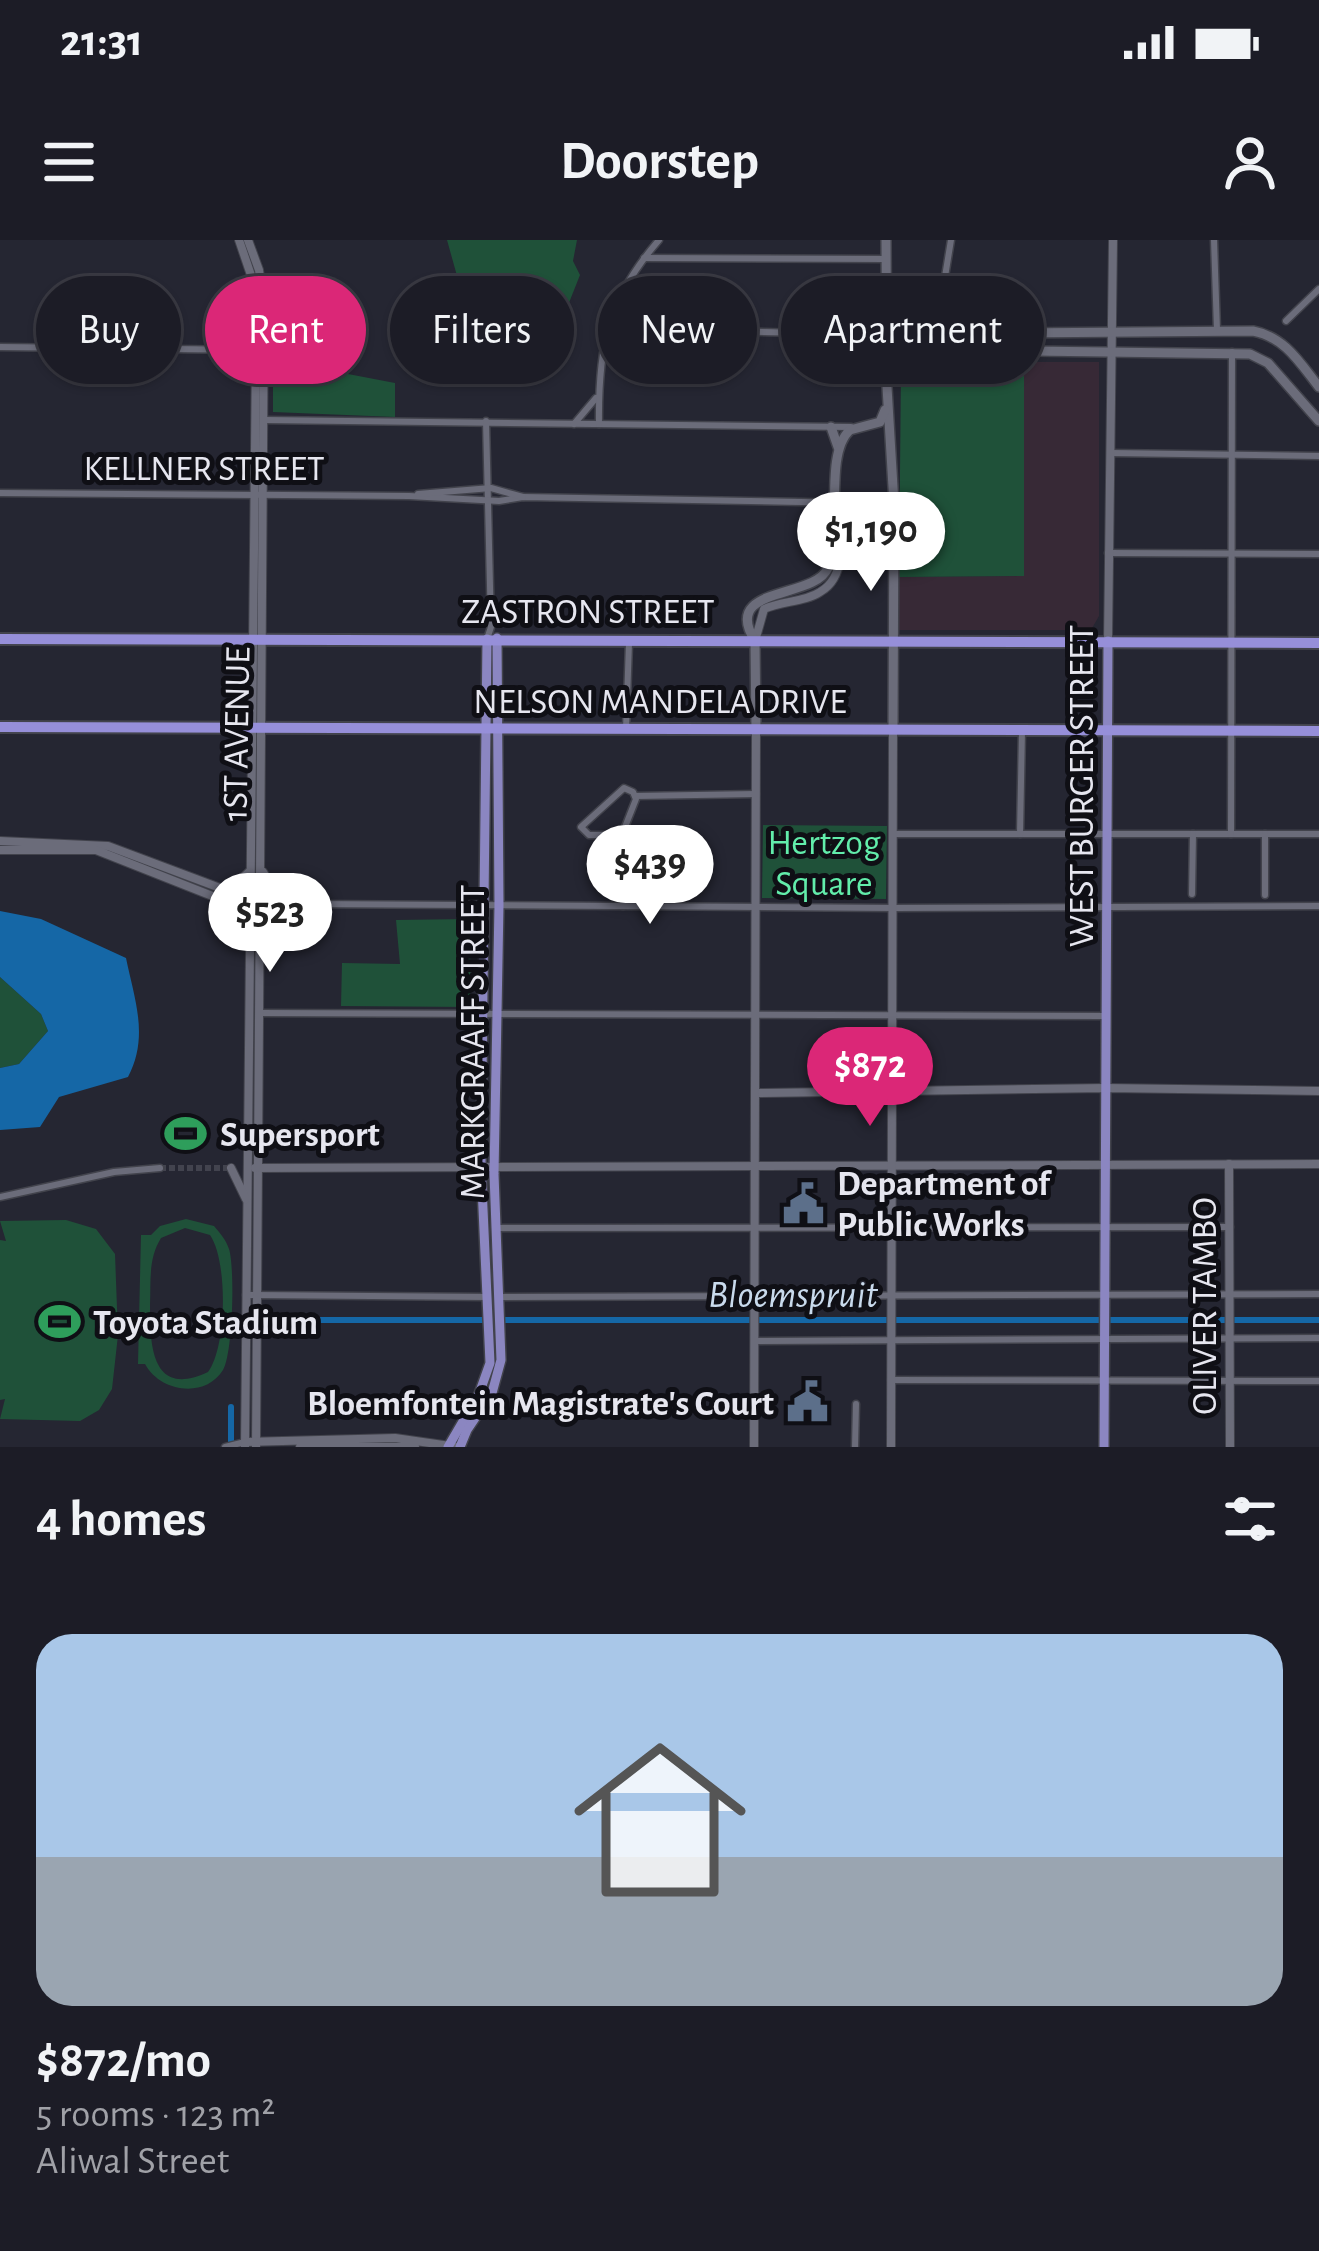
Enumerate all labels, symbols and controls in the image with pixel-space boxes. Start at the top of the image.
text: 21:31 [60,19,143,64]
icon: menu [36,129,102,195]
icon: person [1217,129,1283,195]
text: Doorstep [560,135,759,189]
chip: Buy [36,276,181,384]
chip: Rent [205,276,366,384]
chip: Filters [390,276,574,384]
chip: New [598,276,757,384]
chip: Apartment [781,276,1044,384]
street label: KELLNER STREET [83,451,325,487]
pin: $1,190 [773,492,969,594]
text: $1,190 [824,511,918,550]
street label: ZASTRON STREET [461,594,715,630]
street label: WEST BURGER STREET [1064,625,1100,947]
street label: 1ST AVENUE [217,646,257,822]
street label: NELSON MANDELA DRIVE [473,684,847,720]
pin: $439 [579,825,721,927]
park label: Hertzog Square [767,825,881,902]
text: $439 [614,844,686,883]
pin: $523 [199,873,341,975]
street label: MARKGRAAFF STREET [455,885,491,1199]
text: $523 [235,892,305,931]
pin: $872 [799,1027,941,1129]
text: $872 [834,1046,906,1085]
sports icon: Supersport [163,1110,209,1156]
place label: Supersport [220,1117,380,1153]
place label: Department of Public Works [837,1166,1053,1243]
public building icon: Department of Public Works [780,1180,826,1226]
street label: OLIVER TAMBO [1187,1197,1223,1415]
water label: Bloemspruit [708,1276,878,1315]
sports icon: Toyota Stadium [36,1298,82,1344]
place label: Toyota Stadium [93,1305,318,1341]
public building icon: Bloemfontein Magistrate's Court [785,1379,831,1425]
place label: Bloemfontein Magistrate's Court [307,1386,774,1422]
icon: filters [1217,1486,1283,1552]
text: 4 homes [36,1494,206,1545]
icon: home [552,1712,768,1928]
text: $872/mo [36,2035,211,2086]
text: 5 rooms · 123 m² [36,2095,275,2134]
text: Aliwal Street [36,2142,229,2181]

